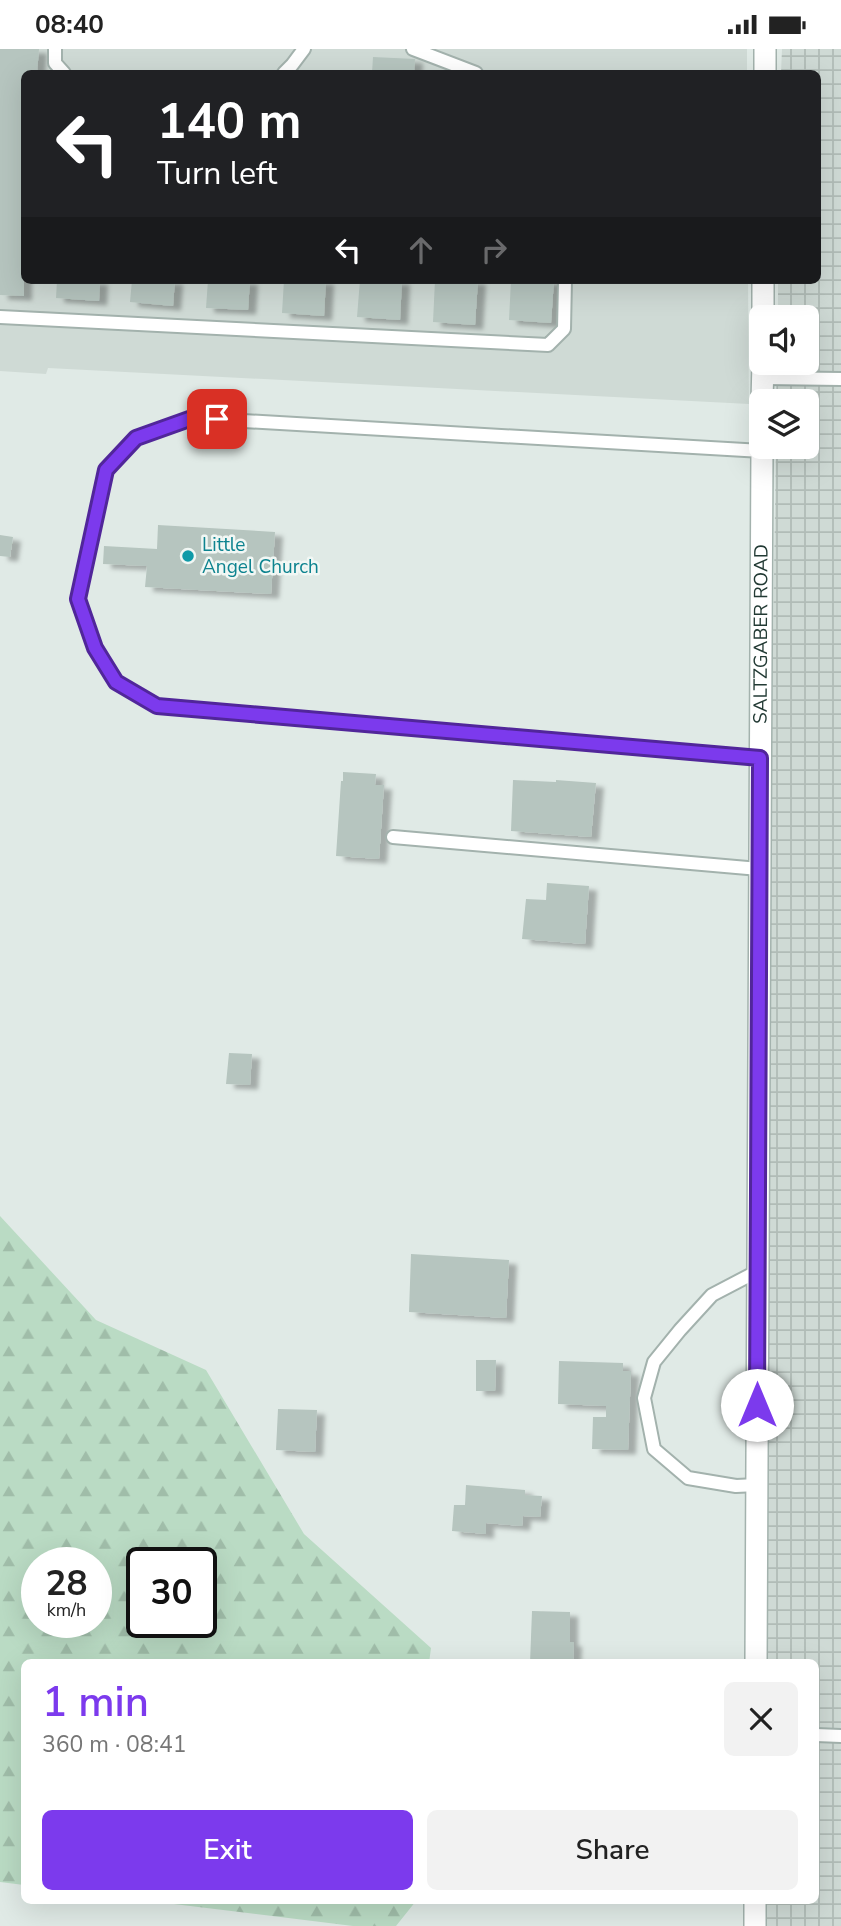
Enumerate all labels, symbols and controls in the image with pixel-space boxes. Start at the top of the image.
text: 08:40 [35,7,104,42]
text: 140 m [157,88,301,155]
icon: left [42,98,133,189]
text: Turn left [157,152,277,195]
icon: left [329,231,367,269]
icon: ahead [402,231,440,269]
icon: right [475,231,513,269]
map controls [749,305,819,459]
button: sound [749,305,819,375]
pin [187,389,247,449]
button: layers [749,389,819,459]
icon: arrive [198,400,236,438]
place label: Little Angel Church [202,532,319,580]
street label: SALTZGABER ROAD [748,544,775,724]
marker: Little Angel Church [180,548,196,564]
position arrow [720,1368,794,1442]
speed limit sign: 30 [126,1547,217,1638]
text: 28 [45,1560,88,1607]
text: km/h [47,1598,86,1622]
text: 1 min [42,1674,149,1731]
button: close [724,1682,798,1756]
text: 360 m · 08:41 [42,1729,187,1760]
button: Exit [42,1810,413,1890]
button: Share [427,1810,798,1890]

